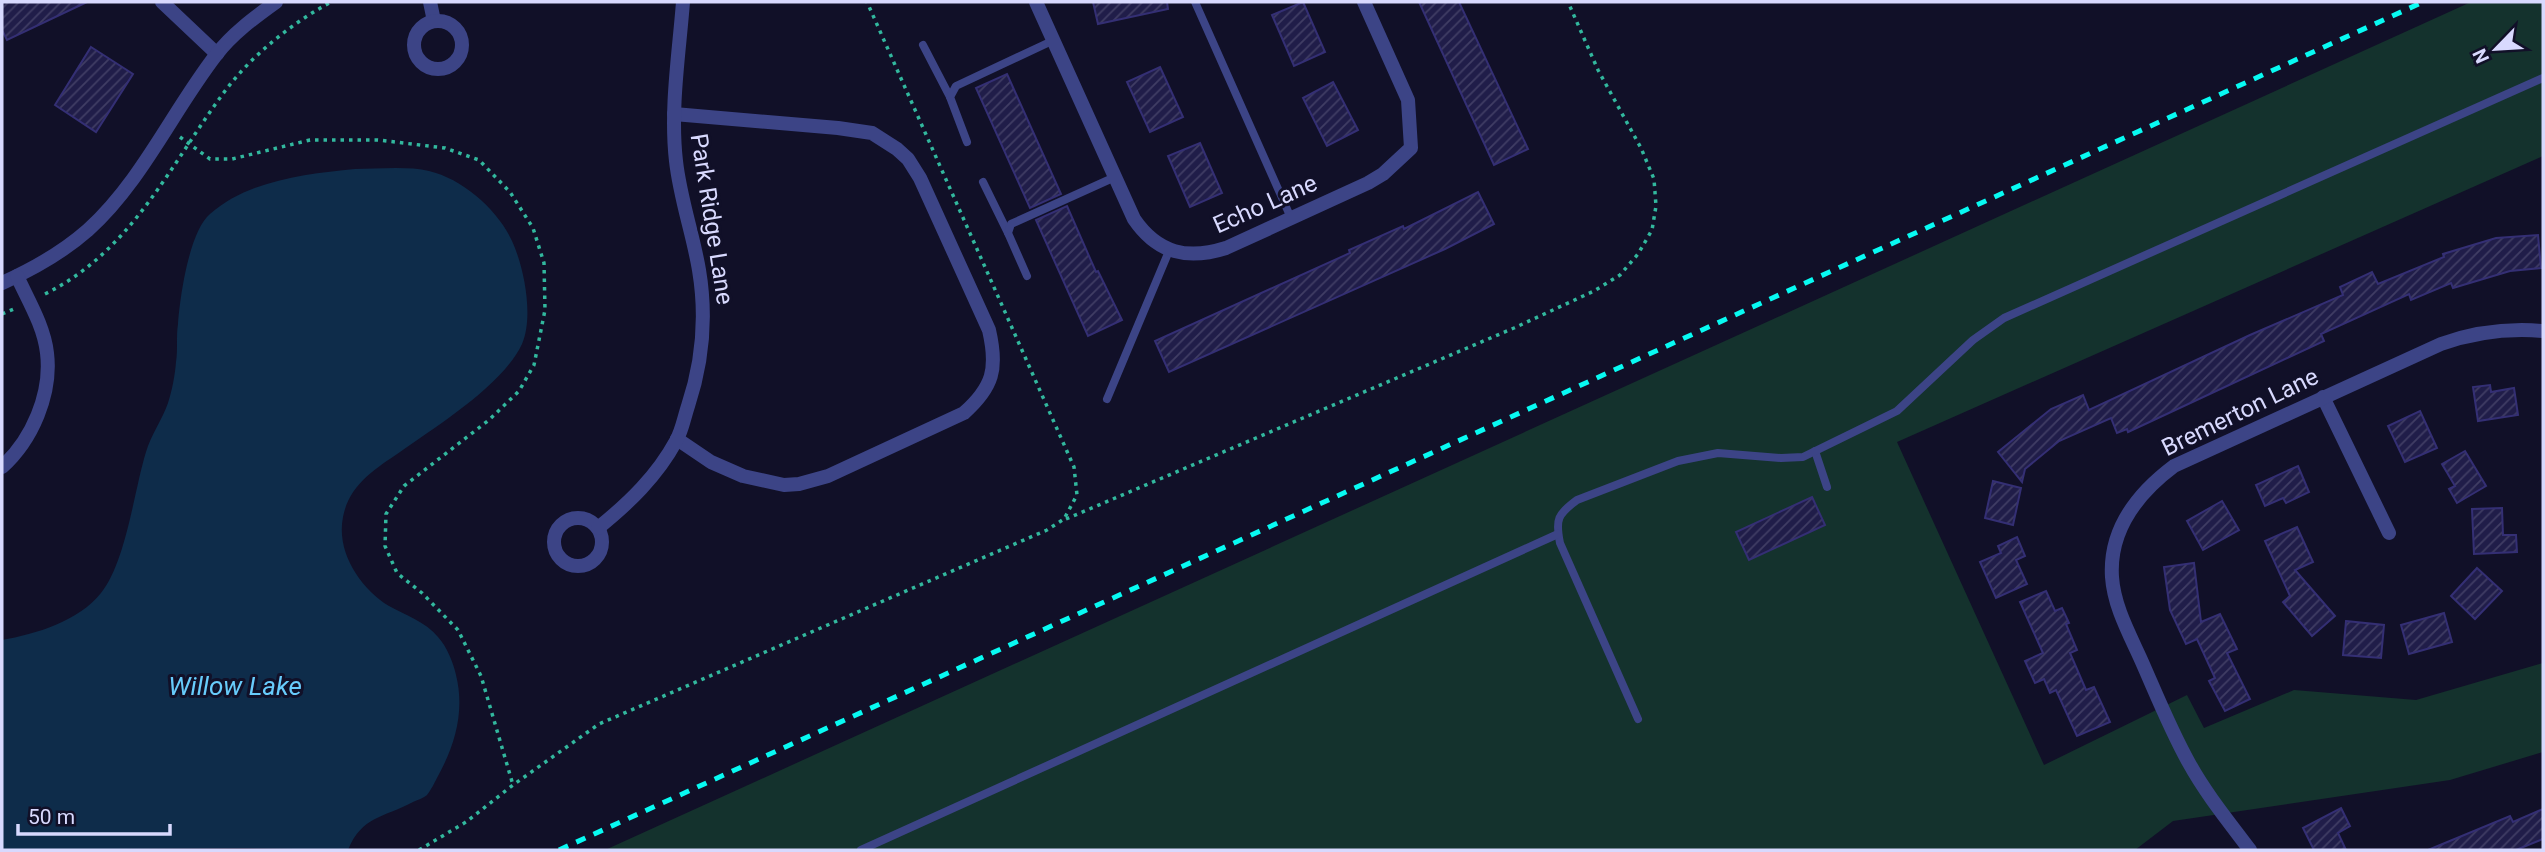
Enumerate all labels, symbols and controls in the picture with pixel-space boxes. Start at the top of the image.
north arrow [2461,14,2531,84]
text: N [2468,45,2494,67]
street label: Park Ridge Lane [685,132,739,306]
street label: Echo Lane [1209,169,1321,239]
street label: Bremerton Lane [2157,362,2323,462]
water label: Willow Lake [168,671,302,701]
scale bar [18,792,170,836]
text: 50 m [28,805,75,829]

